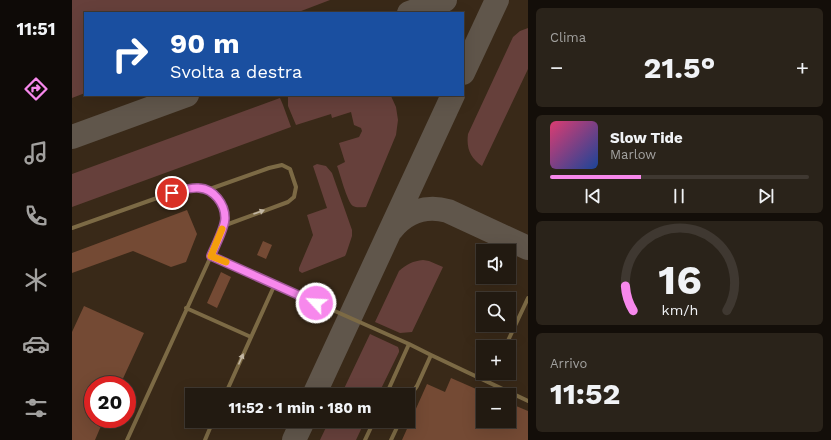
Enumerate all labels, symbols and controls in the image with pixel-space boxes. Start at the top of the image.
text: 11:51 [16,18,56,39]
text: 90 m [170,27,240,60]
icon: right [104,28,156,80]
text: Clima [550,30,586,45]
text: 21.5° [644,50,715,85]
text: − [550,55,563,80]
text: + [796,55,809,80]
text: Svolta a destra [170,61,302,82]
icon: directions [22,75,50,103]
text: Slow Tide [610,129,683,147]
icon: music [22,139,50,167]
text: Marlow [610,147,656,162]
pin [155,176,189,210]
icon: arrive [161,182,183,204]
icon: previous [582,185,604,207]
icon: pause [668,185,690,207]
icon: next [755,185,777,207]
icon: phone [22,202,50,230]
one-way arrow [254,209,266,215]
map controls [476,244,516,428]
button: sound [476,244,516,284]
text: 16 [658,255,701,304]
icon: climate [22,266,50,294]
position arrow [295,282,337,324]
button: search [476,292,516,332]
text: km/h [661,302,698,318]
icon: car [22,330,50,358]
button: + [476,340,516,380]
one-way arrow [238,354,244,365]
text: Arrivo [550,356,587,371]
speed limit sign: 20 [84,376,136,428]
text: 11:52 [550,376,620,411]
button: − [476,388,516,428]
icon: filters [22,394,50,422]
text: 11:52 · 1 min · 180 m [229,399,371,417]

